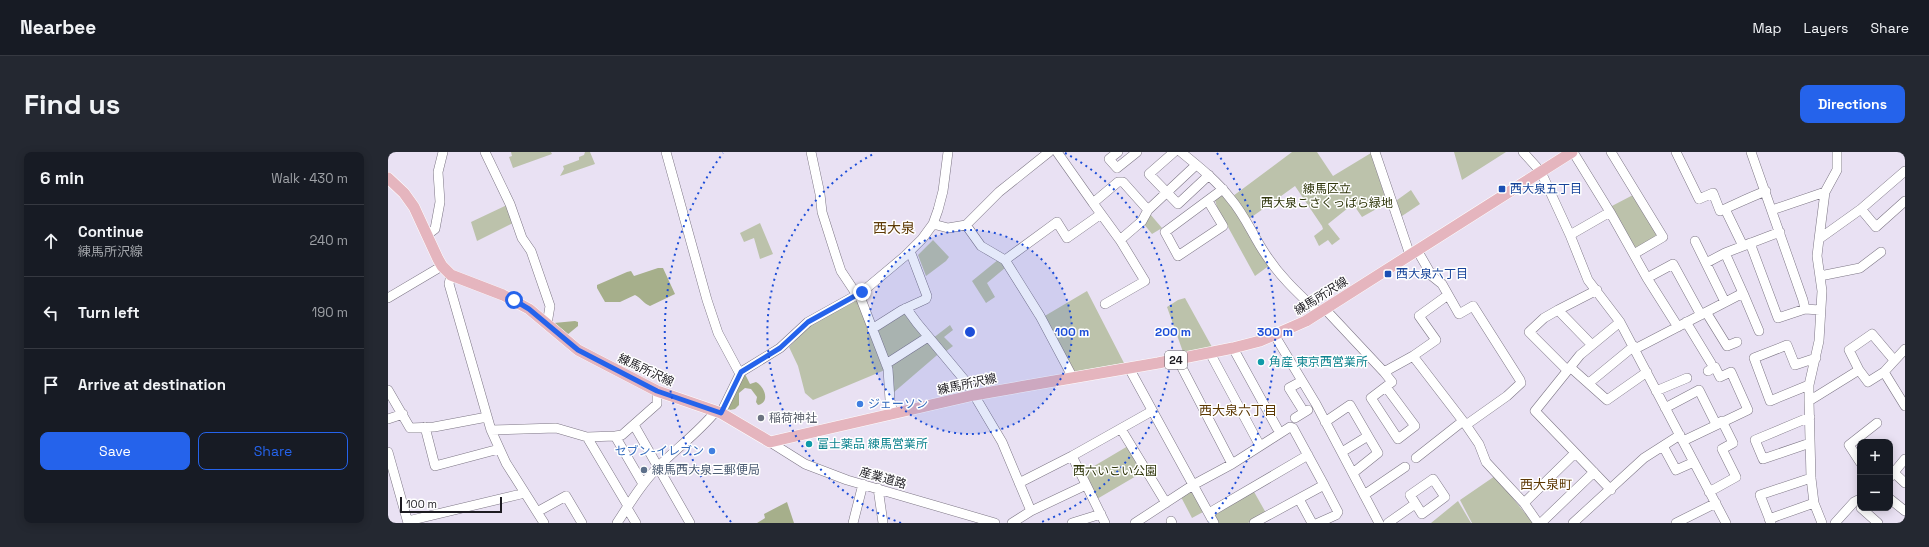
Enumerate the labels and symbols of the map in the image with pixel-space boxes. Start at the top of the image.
park label: 練馬区立 西大泉こさくっぱら緑地 [1261,181,1393,211]
place label: 西大泉五丁目 [1510,181,1582,197]
marker: 西大泉五丁目 [1497,184,1507,194]
district label: 西大泉 [873,219,915,237]
place label: 西大泉六丁目 [1396,266,1468,282]
marker: 西大泉六丁目 [1383,269,1393,279]
street label: 練馬所沢線 [1291,273,1351,319]
route end [853,283,871,301]
route start [505,291,523,309]
text: 100 m [1055,324,1089,340]
text: 200 m [1155,324,1191,340]
text: 300 m [1257,324,1293,340]
centre of rings [963,325,977,339]
street label: 練馬所沢線 [615,350,677,390]
road number: 24 [1165,351,1187,369]
place label: 角産 東京西営業所 [1269,354,1368,370]
marker: 角産 東京西営業所 [1256,357,1266,367]
street label: 練馬所沢線 [936,370,998,398]
place label: ジェーソン [868,396,928,412]
marker: ジェーソン [855,399,865,409]
district label: 西大泉六丁目 [1199,402,1277,419]
place label: 稲荷神社 [769,410,817,426]
marker: 稲荷神社 [756,413,766,423]
place label: 富士薬品 練馬営業所 [817,436,928,452]
marker: 富士薬品 練馬営業所 [804,439,814,449]
place label: セブン-イレブン [615,443,704,459]
marker: セブン-イレブン [707,446,717,456]
place label: 練馬西大泉三郵便局 [652,462,760,478]
park label: 西六いこい公園 [1073,463,1157,479]
street label: 産業道路 [858,464,908,492]
marker: 練馬西大泉三郵便局 [639,465,649,475]
district label: 西大泉町 [1520,476,1572,493]
scale bar [400,495,502,514]

